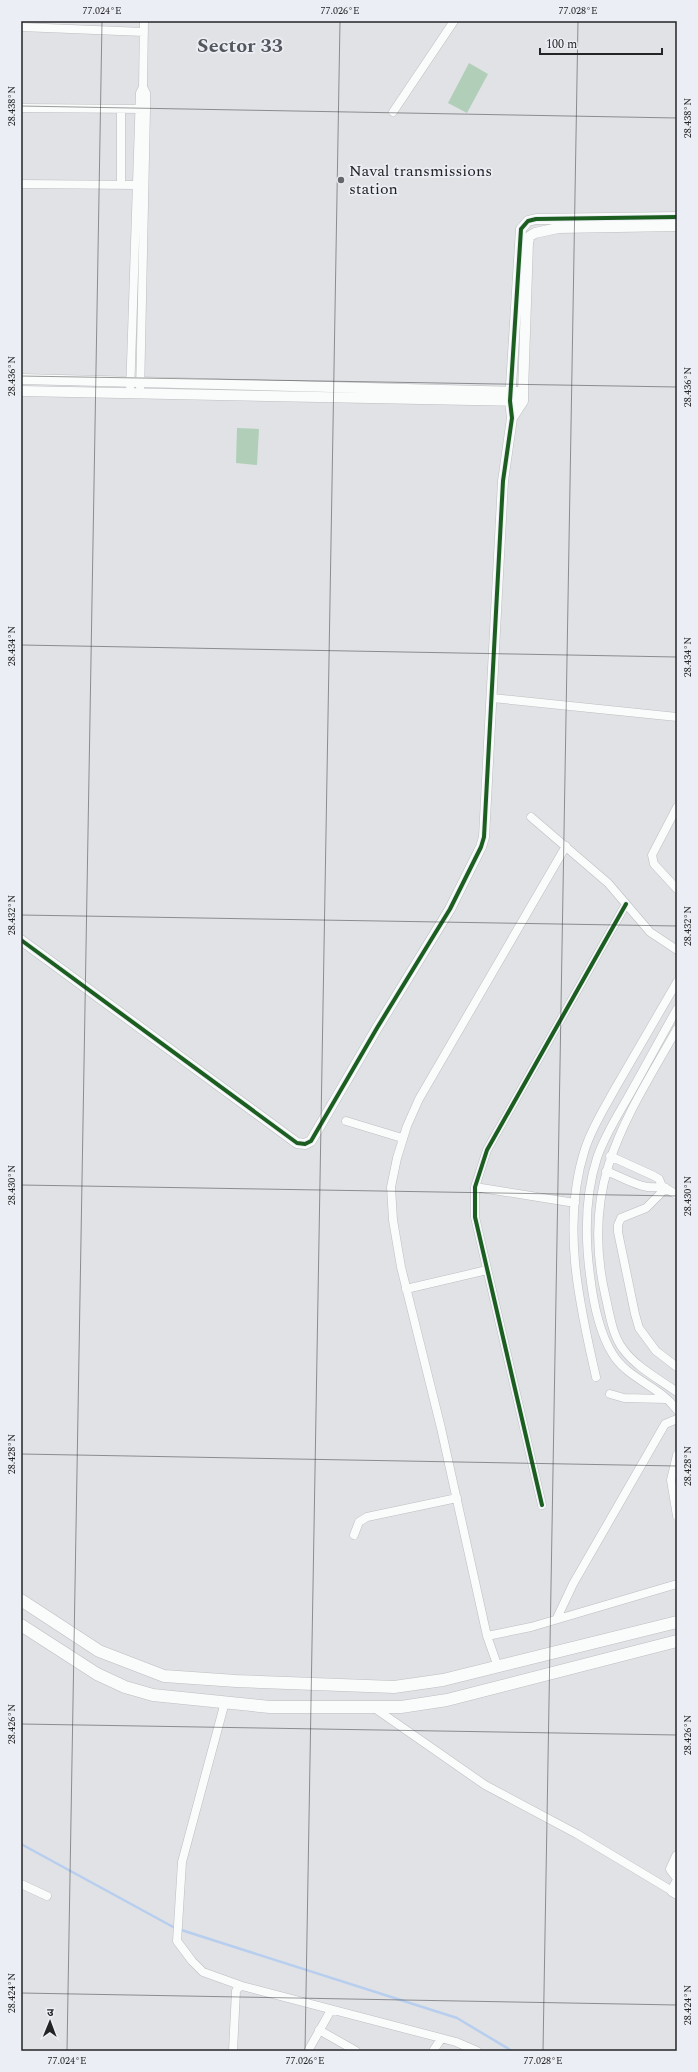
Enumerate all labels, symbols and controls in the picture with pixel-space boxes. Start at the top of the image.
text: 77.024°E [82,3,122,19]
text: 77.026°E [320,3,360,19]
text: 77.028°E [558,3,598,19]
scale bar [540,30,662,56]
district label: Sector 33 [197,31,283,61]
text: 100 m [546,35,577,54]
text: 28.438°N [4,86,20,126]
text: 28.438°N [680,98,696,138]
place label: Naval transmissions station [349,159,492,201]
marker: Naval transmissions station [336,175,346,185]
text: 28.436°N [4,356,20,396]
text: 28.436°N [680,367,696,407]
text: 28.434°N [4,626,20,666]
text: 28.434°N [680,637,696,677]
text: 28.432°N [4,895,20,935]
text: 28.432°N [680,906,696,946]
text: 28.430°N [4,1165,20,1205]
text: 28.430°N [680,1176,696,1216]
text: 28.428°N [4,1434,20,1474]
text: 28.428°N [680,1446,696,1486]
text: 28.426°N [4,1704,20,1744]
text: 28.426°N [680,1715,696,1755]
text: 28.424°N [4,1973,20,2013]
text: 28.424°N [680,1985,696,2025]
north arrow [30,2002,70,2042]
text: उ [47,2004,54,2021]
text: 77.024°E [47,2053,87,2069]
text: 77.026°E [285,2053,325,2069]
text: 77.028°E [523,2053,563,2069]

